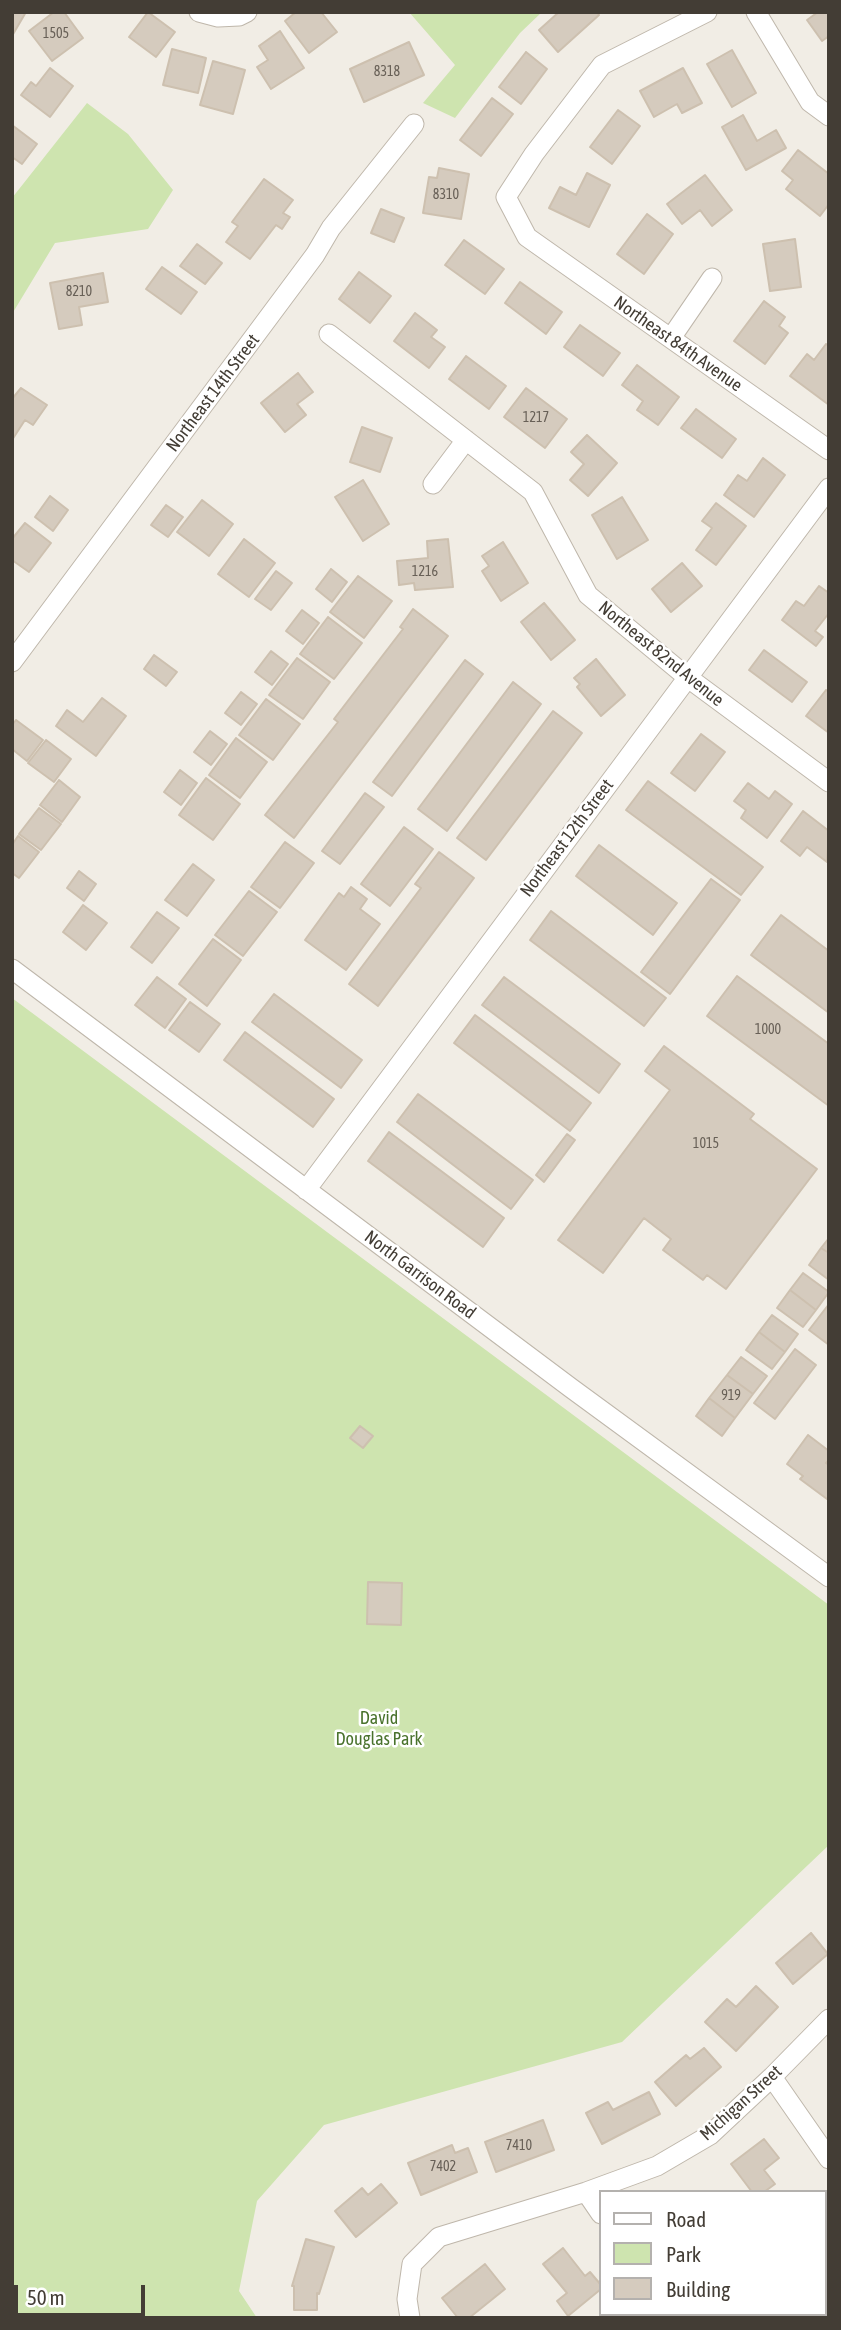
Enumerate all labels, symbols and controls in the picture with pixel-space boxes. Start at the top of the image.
house number: 1505 [43,26,69,42]
house number: 8318 [374,64,400,80]
house number: 8310 [433,187,459,203]
house number: 8210 [66,284,92,300]
street label: Northeast 84th Avenue [610,292,746,396]
street label: Northeast 14th Street [162,330,264,456]
house number: 1217 [523,410,549,426]
house number: 1216 [412,564,438,580]
street label: Northeast 82nd Avenue [594,597,728,711]
street label: Northeast 12th Street [516,775,618,901]
house number: 1000 [755,1022,781,1038]
house number: 1015 [693,1136,719,1152]
street label: North Garrison Road [360,1226,480,1324]
house number: 919 [721,1388,741,1404]
park label: David Douglas Park [336,1707,422,1750]
street label: Michigan Street [696,2061,786,2145]
house number: 7410 [506,2138,532,2154]
house number: 7402 [430,2159,456,2175]
legend [600,2190,827,2316]
text: Road [666,2207,706,2231]
text: Park [666,2242,701,2266]
scale bar [18,2270,149,2314]
text: Building [666,2277,730,2301]
text: 50 m [27,2285,65,2309]

